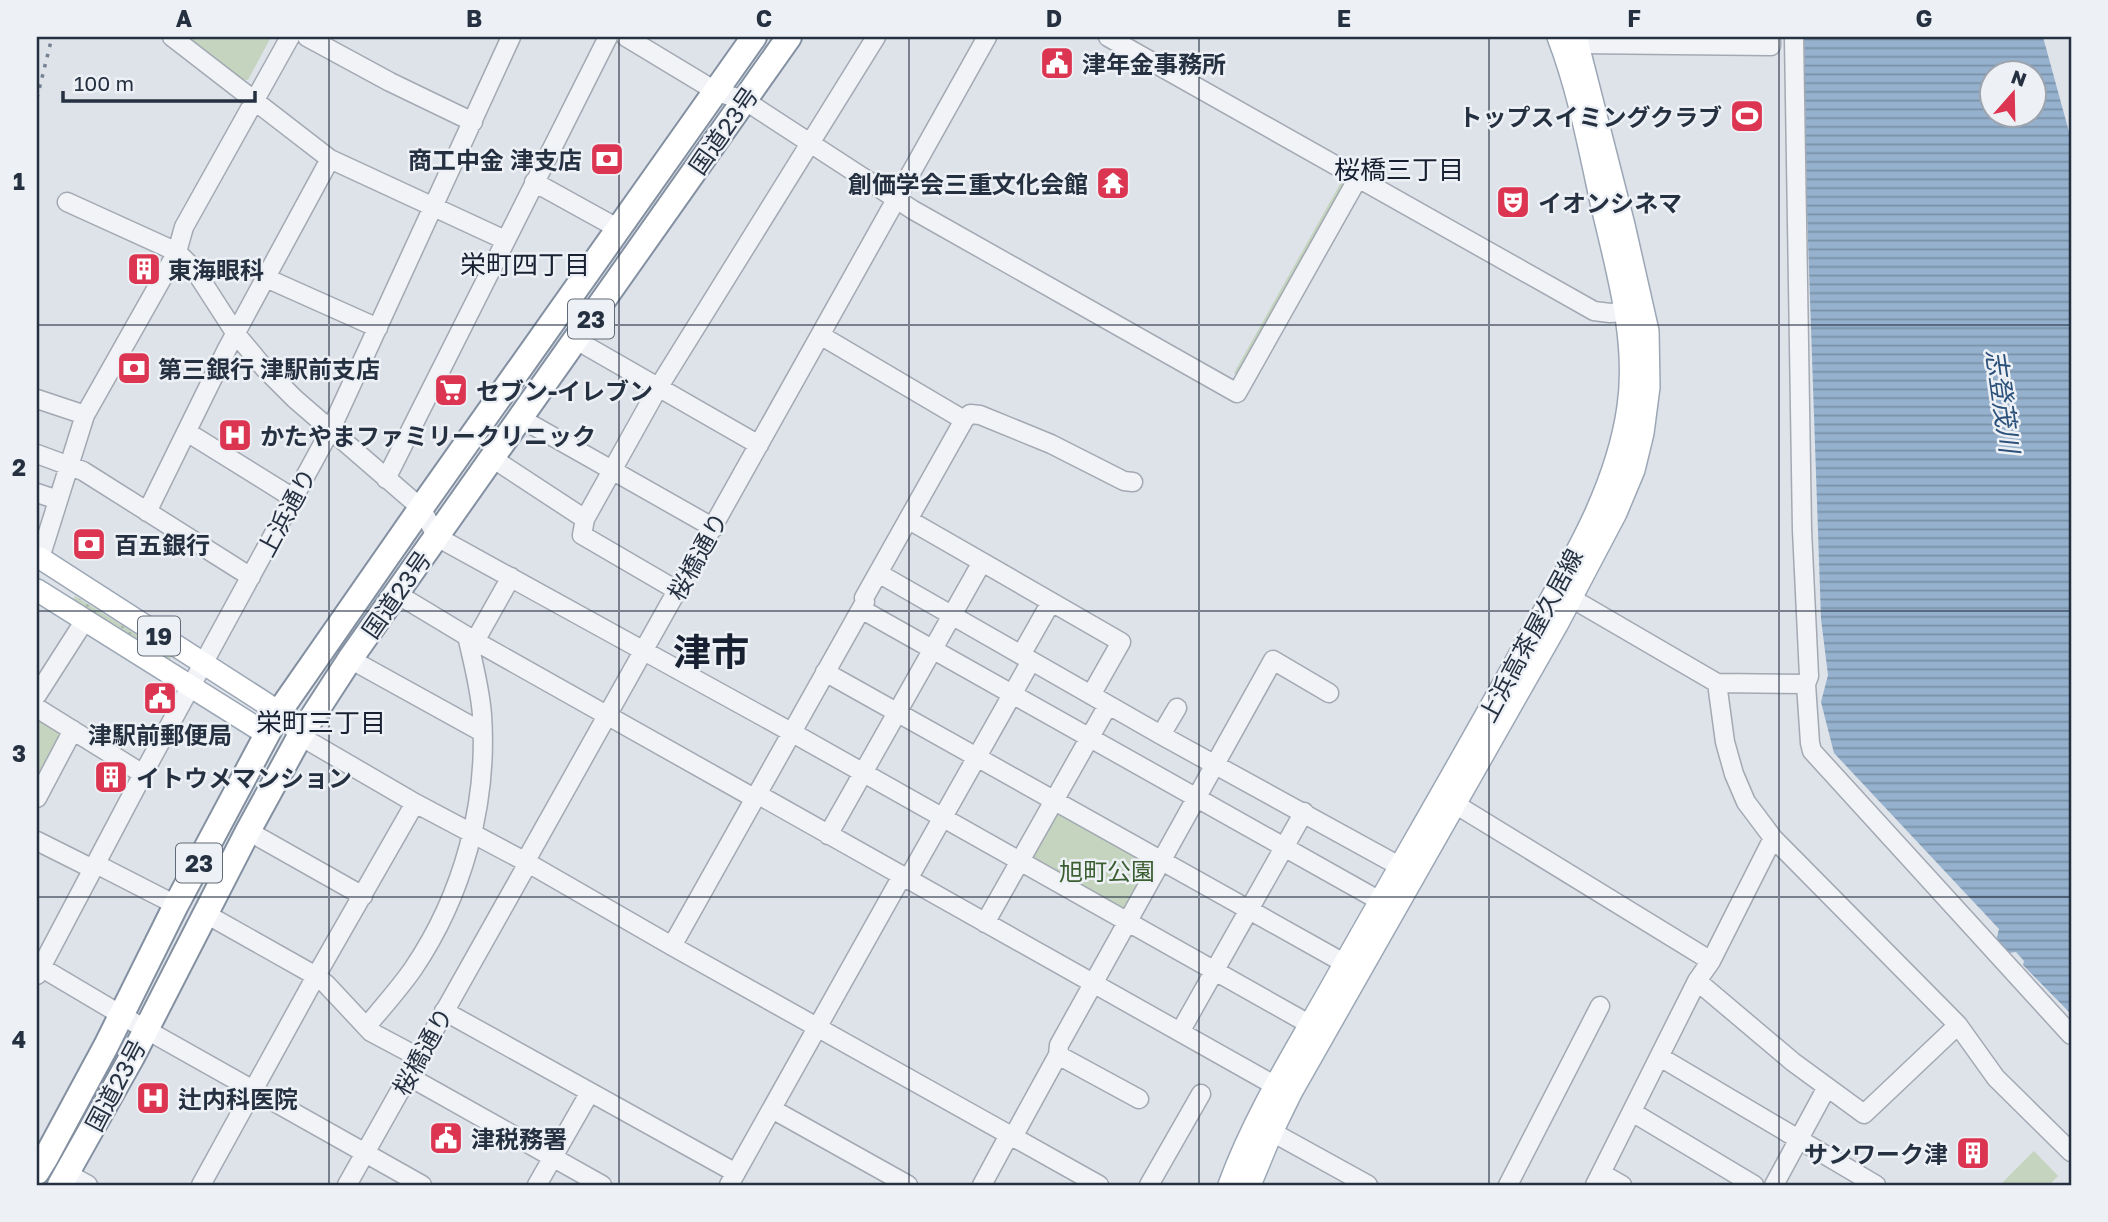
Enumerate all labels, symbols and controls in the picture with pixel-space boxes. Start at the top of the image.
text: A [176,4,193,32]
text: B [466,4,482,32]
text: C [756,4,772,32]
text: D [1046,4,1062,32]
text: E [1337,4,1351,32]
text: F [1627,4,1641,32]
text: G [1916,4,1932,32]
public building icon: 津年金事務所 [1038,44,1076,82]
place label: 津年金事務所 [1082,49,1226,78]
scale bar [63,60,256,104]
north arrow [1979,60,2048,130]
text: N [2008,64,2030,91]
text: 100 m [74,70,134,96]
street label: 国道23号 [682,81,764,179]
sports icon: トップスイミングクラブ [1728,97,1766,135]
place label: トップスイミングクラブ [1458,102,1722,131]
bank icon: 商工中金 津支店 [588,140,626,178]
place label: 商工中金 津支店 [408,145,582,174]
district label: 桜橋三丁目 [1334,154,1464,185]
temple icon: 創価学会三重文化会館 [1094,164,1132,202]
text: 1 [13,167,25,195]
place label: 創価学会三重文化会館 [848,169,1088,198]
theatre icon: イオンシネマ [1494,183,1532,221]
place label: イオンシネマ [1538,188,1682,217]
district label: 栄町四丁目 [460,249,590,280]
building icon: 東海眼科 [125,250,163,288]
place label: 東海眼科 [168,255,264,284]
road number: 23 [568,300,614,338]
water label: 志登茂川 [1980,347,2026,458]
bank icon: 第三銀行 津駅前支店 [115,349,153,387]
place label: 第三銀行 津駅前支店 [158,354,380,383]
supermarket icon: セブン-イレブン [432,371,470,409]
place label: セブン-イレブン [476,376,653,405]
hospital icon: かたやまファミリークリニック [216,416,254,454]
place label: かたやまファミリークリニック [260,421,596,450]
text: 2 [12,453,26,481]
street label: 上浜通り [251,463,321,561]
street label: 桜橋通り [661,507,733,605]
bank icon: 百五銀行 [70,525,108,563]
place label: 百五銀行 [114,530,210,559]
street label: 上浜高茶屋久居線 [1472,543,1588,727]
street label: 国道23号 [355,545,437,643]
road number: 19 [138,616,180,656]
district label: 津市 [673,629,749,674]
public building icon: 津駅前郵便局 [141,679,179,717]
district label: 栄町三丁目 [256,707,386,738]
place label: 津駅前郵便局 [88,720,232,749]
text: 3 [12,739,26,767]
building icon: イトウメマンション [92,758,130,796]
place label: イトウメマンション [136,763,352,792]
road number: 23 [176,844,222,883]
park label: 旭町公園 [1059,856,1155,885]
street label: 桜橋通り [386,1002,458,1100]
text: 4 [12,1025,26,1053]
street label: 国道23号 [79,1034,151,1136]
hospital icon: 辻内科医院 [134,1079,172,1117]
place label: 辻内科医院 [178,1084,298,1113]
public building icon: 津税務署 [427,1119,465,1157]
place label: 津税務署 [471,1124,567,1153]
building icon: サンワーク津 [1954,1134,1992,1172]
place label: サンワーク津 [1804,1139,1948,1168]

